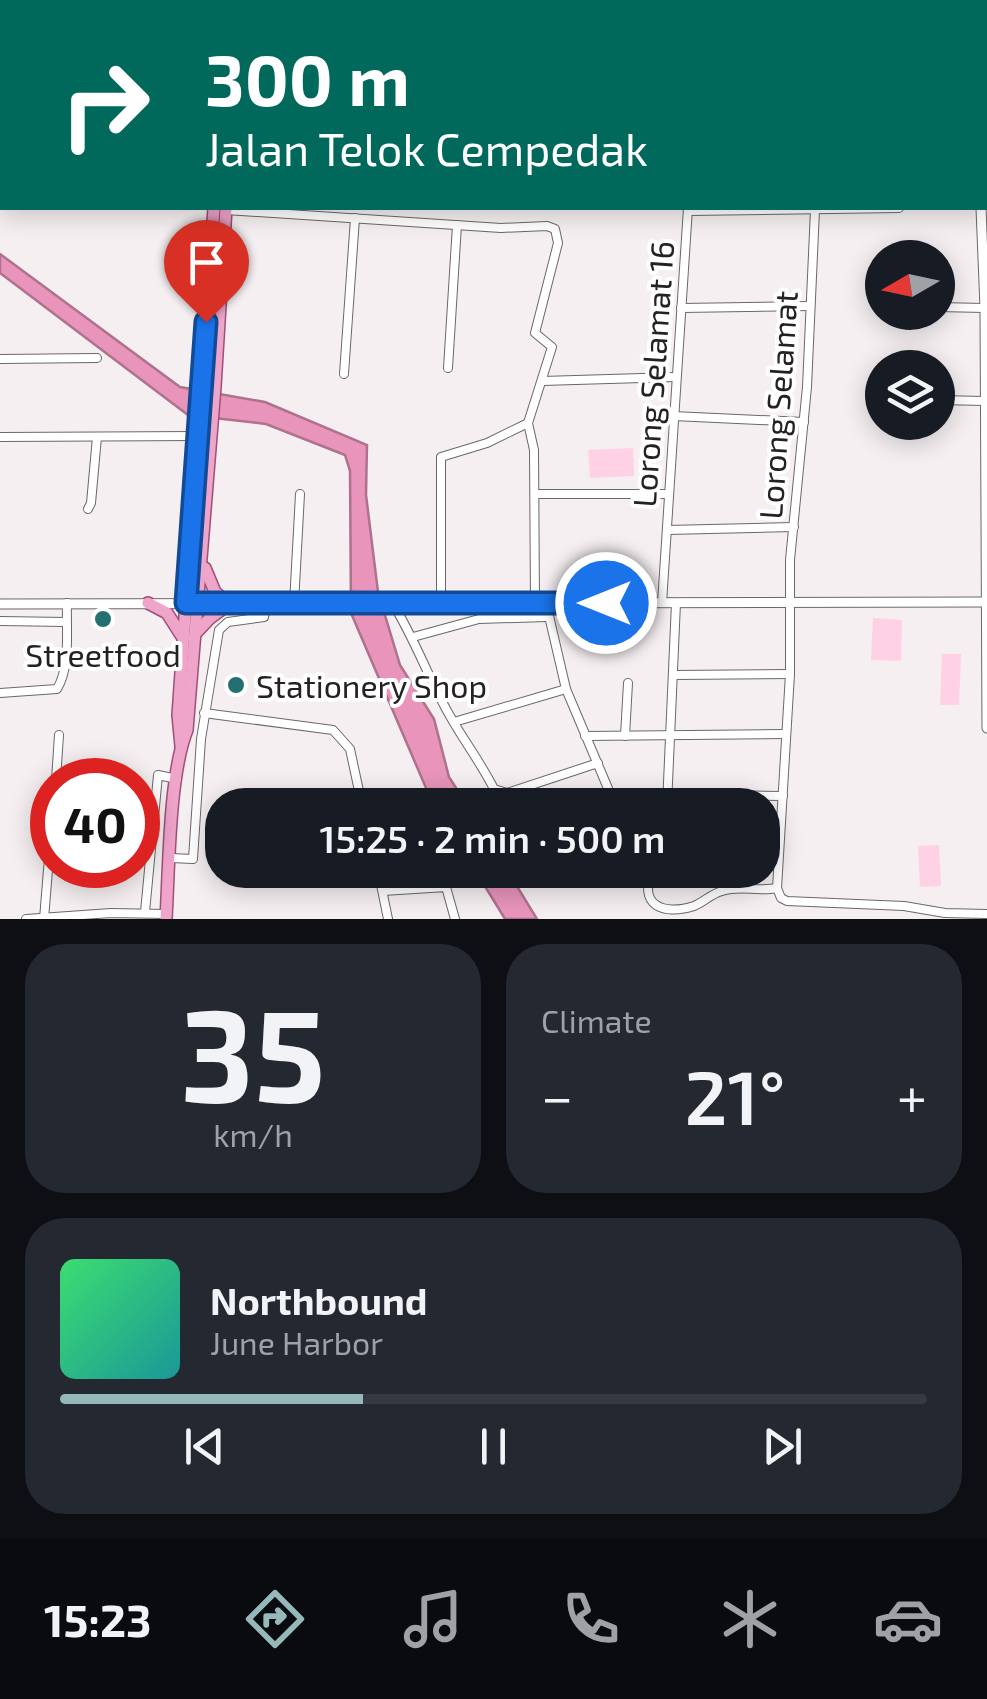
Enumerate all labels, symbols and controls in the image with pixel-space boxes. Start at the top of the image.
text: 300 m [205,36,410,120]
icon: right [40,40,170,170]
text: Jalan Telok Cempedak [205,121,648,175]
pin [164,220,249,323]
icon: arrive [179,235,234,290]
street label: Lorong Selamat 16 [624,240,680,508]
north arrow [865,240,955,330]
map controls [865,240,955,440]
street label: Lorong Selamat [750,290,804,520]
button: layers [865,350,955,440]
position arrow [554,551,658,655]
marker: Streetfood [92,608,114,630]
place label: Streetfood [25,635,181,673]
place label: Stationery Shop [256,666,487,704]
marker: Stationery Shop [225,674,247,696]
speed limit sign: 40 [30,758,160,888]
text: 15:25 · 2 min · 500 m [320,815,665,861]
text: 35 [180,972,326,1128]
text: Climate [541,1001,652,1039]
text: 21° [685,1050,785,1140]
text: − [541,1062,573,1128]
text: + [897,1062,927,1128]
text: km/h [213,1115,293,1153]
text: Northbound [210,1277,428,1323]
text: June Harbor [210,1323,383,1361]
icon: previous [177,1419,232,1474]
icon: pause [466,1419,521,1474]
icon: next [755,1419,810,1474]
icon: directions [240,1584,310,1654]
icon: music [398,1584,468,1654]
icon: phone [556,1584,626,1654]
icon: climate [715,1584,785,1654]
icon: car [873,1584,943,1654]
text: 15:23 [44,1592,152,1646]

